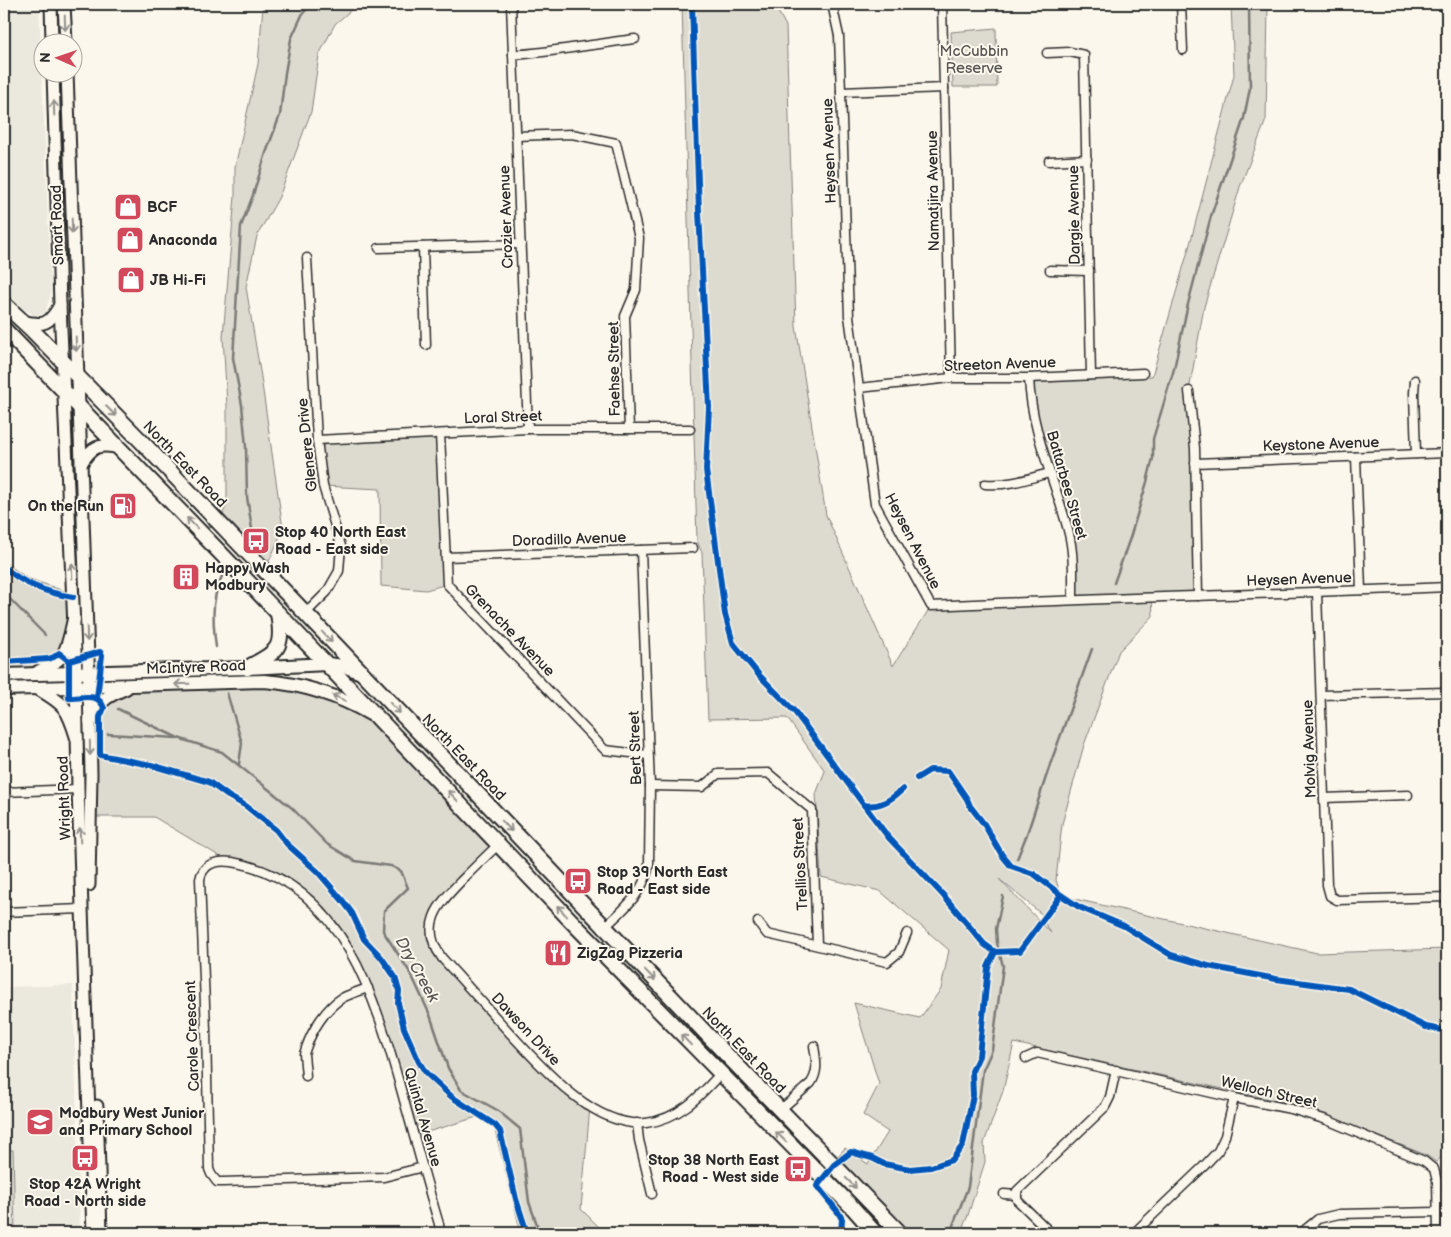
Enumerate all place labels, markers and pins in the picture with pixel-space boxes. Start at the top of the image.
shop icon: BCF [113,192,143,222]
place label: BCF [147,198,177,217]
shop icon: Anaconda [115,225,145,255]
place label: Anaconda [148,231,217,250]
shop icon: JB Hi-Fi [116,265,146,295]
place label: JB Hi-Fi [150,271,206,290]
fuel station icon: On the Run [108,491,138,521]
place label: On the Run [28,497,104,516]
place label: Stop 40 North East Road - East side [275,523,406,559]
bus stop icon: Stop 40 North East Road - East side [241,526,271,556]
place label: Happy Wash Modbury [205,559,290,595]
building icon: Happy Wash Modbury [171,562,201,592]
place label: Stop 39 North East Road - East side [597,863,727,899]
bus stop icon: Stop 39 North East Road - East side [563,866,593,896]
restaurant icon: ZigZag Pizzeria [543,938,573,968]
place label: ZigZag Pizzeria [577,944,683,963]
place label: Modbury West Junior and Primary School [59,1104,205,1140]
school or university icon: Modbury West Junior and Primary School [25,1107,55,1137]
bus stop icon: Stop 42A Wright Road - North side [70,1143,100,1173]
place label: Stop 38 North East Road - West side [648,1151,779,1187]
bus stop icon: Stop 38 North East Road - West side [783,1154,813,1184]
place label: Stop 42A Wright Road - North side [24,1175,146,1211]

